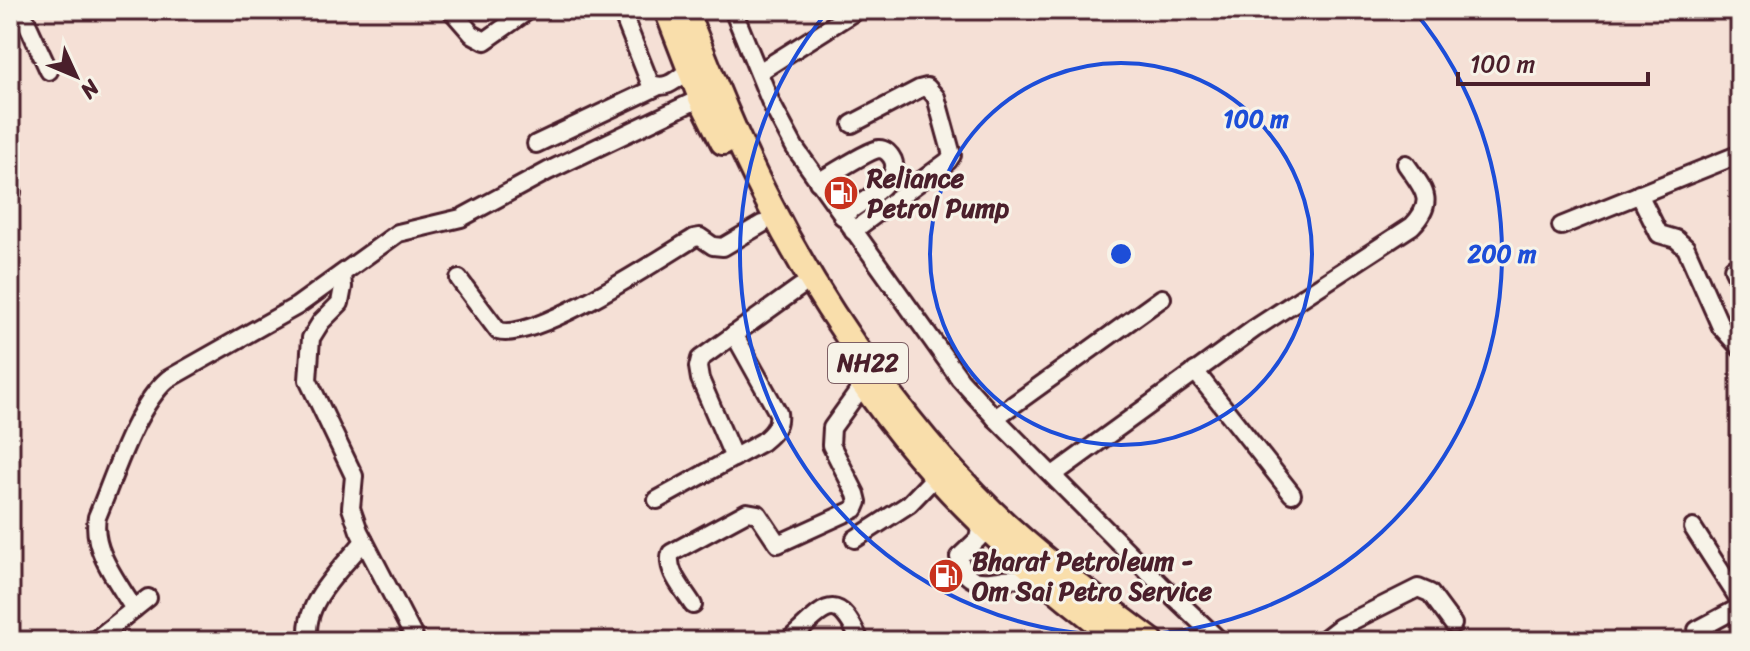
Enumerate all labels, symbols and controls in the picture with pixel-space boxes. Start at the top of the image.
north arrow [36,36,116,116]
scale bar [1458,36,1648,86]
text: 100 m [1470,43,1535,85]
text: N [70,70,110,109]
text: 100 m [1223,98,1289,140]
place label: Reliance Petrol Pump [866,155,1009,231]
fuel station icon: Reliance Petrol Pump [822,174,860,212]
text: 200 m [1467,233,1537,275]
centre of rings [1107,240,1135,268]
road number: NH22 [828,343,908,383]
place label: Bharat Petroleum - Om Sai Petro Service [972,538,1213,614]
fuel station icon: Bharat Petroleum - Om Sai Petro Service [927,557,965,595]

